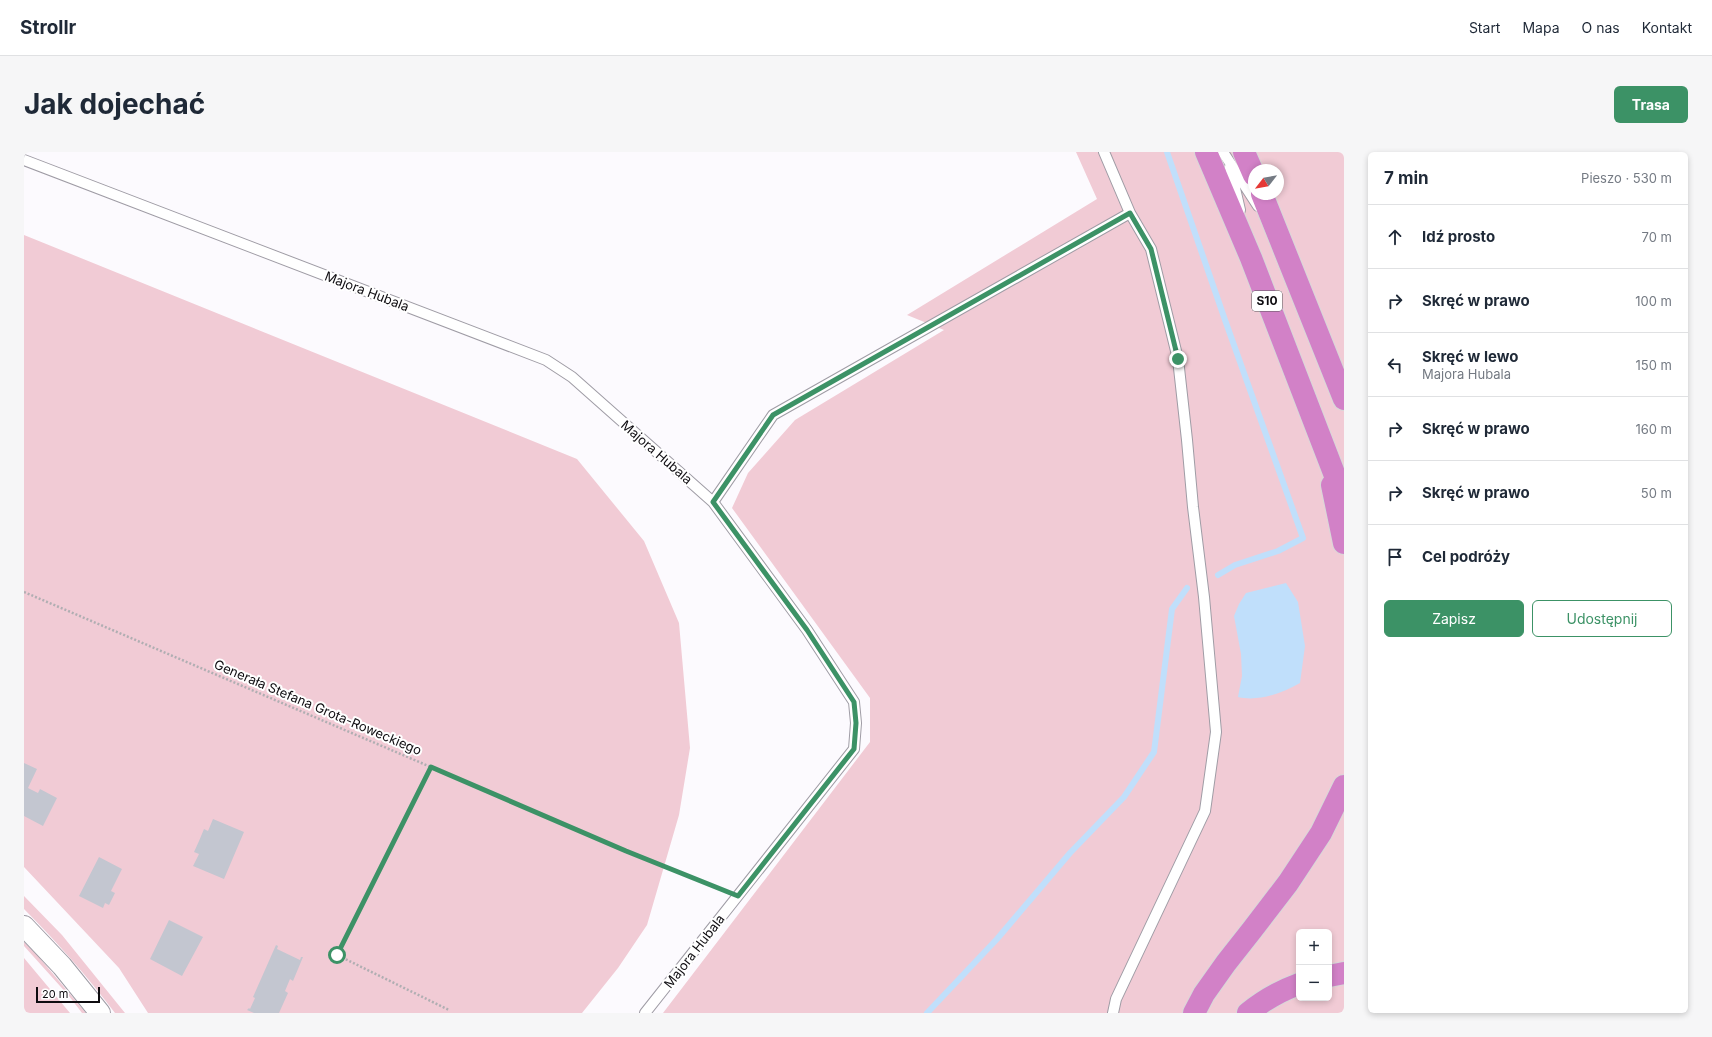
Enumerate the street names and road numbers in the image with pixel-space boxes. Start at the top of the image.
street label: Majora Hubala [323,268,411,314]
road number: S10 [1252,291,1282,311]
street label: Majora Hubala [618,417,696,487]
street label: Generała Stefana Grota-Roweckiego [212,656,424,758]
street label: Majora Hubala [660,911,728,991]

